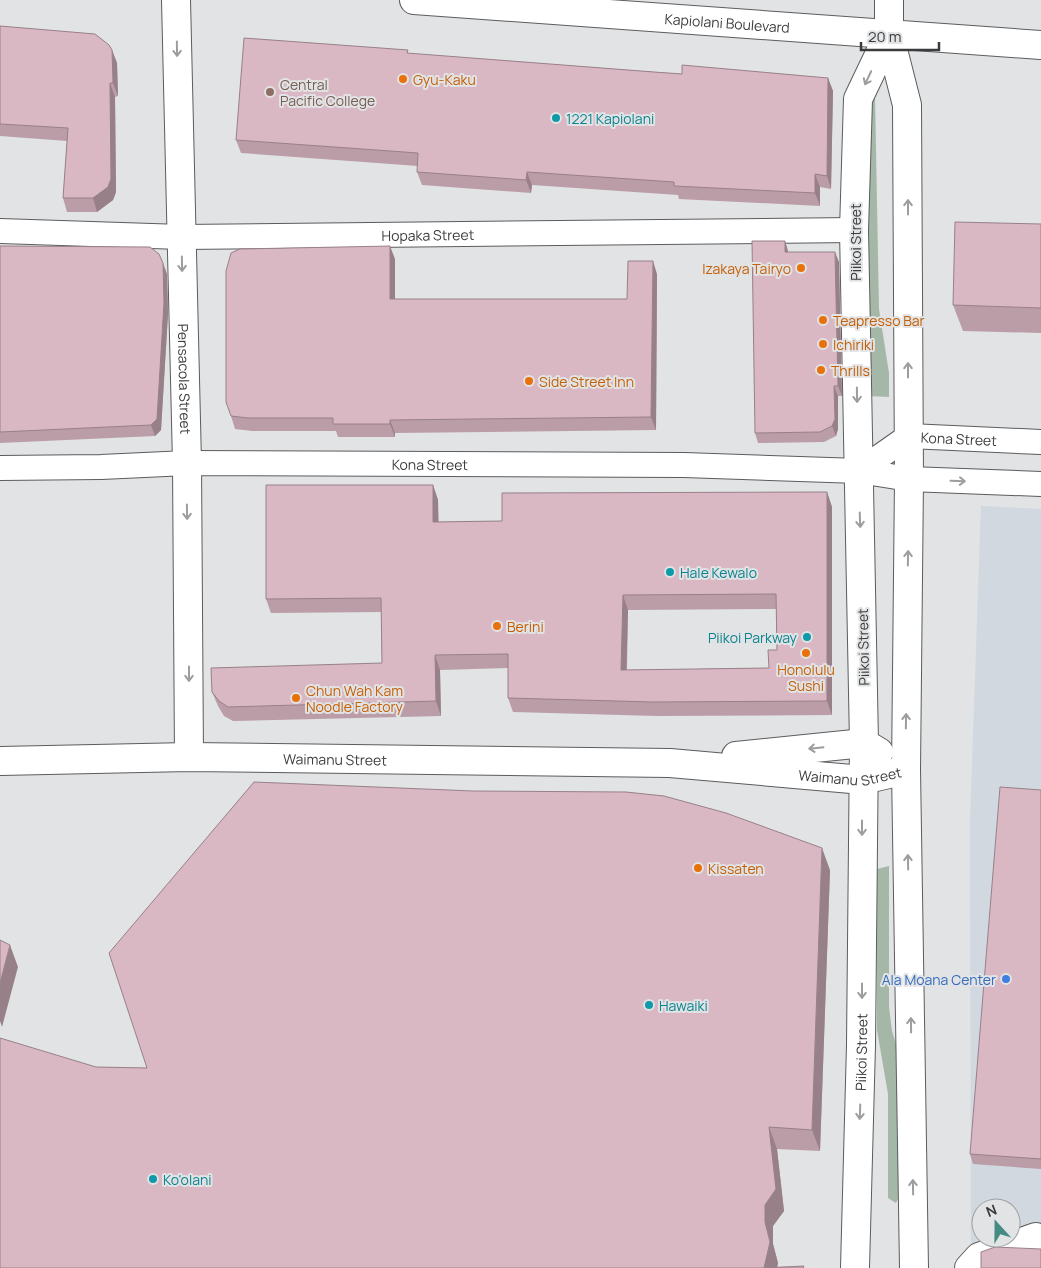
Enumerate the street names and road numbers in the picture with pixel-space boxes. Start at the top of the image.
street label: Kapiolani Boulevard [664,9,790,36]
street label: Piikoi Street [846,203,865,281]
street label: Hopaka Street [381,224,475,244]
street label: Pensacola Street [174,323,196,435]
street label: Kona Street [920,427,998,450]
street label: Kona Street [392,454,468,474]
street label: Piikoi Street [853,608,873,686]
street label: Waimanu Street [283,749,387,769]
street label: Waimanu Street [798,762,904,790]
street label: Piikoi Street [850,1013,871,1091]

